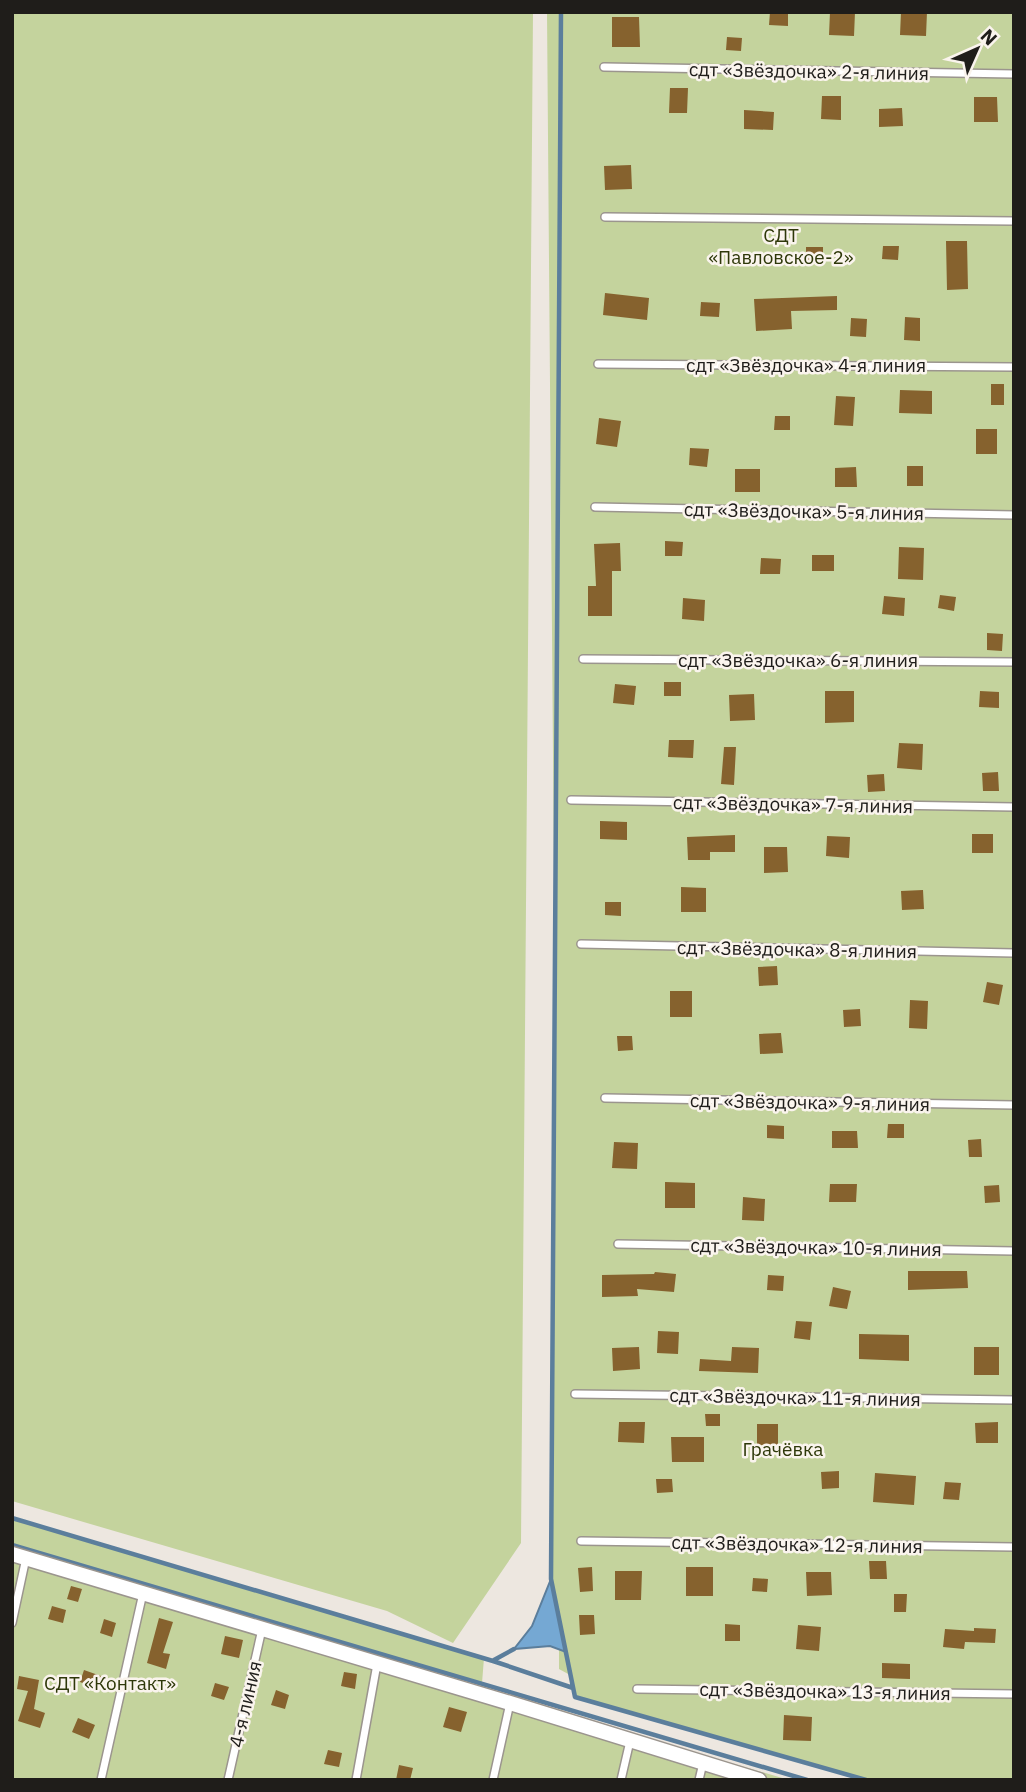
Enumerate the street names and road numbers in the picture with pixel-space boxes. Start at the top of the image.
street label: сдт «Звёздочка» 2-я линия [689,57,929,85]
street label: сдт «Звёздочка» 4-я линия [686,353,926,377]
street label: сдт «Звёздочка» 5-я линия [684,497,924,525]
street label: сдт «Звёздочка» 6-я линия [678,648,918,672]
street label: сдт «Звёздочка» 7-я линия [673,790,913,818]
street label: сдт «Звёздочка» 8-я линия [677,935,917,963]
street label: сдт «Звёздочка» 9-я линия [690,1088,930,1116]
street label: сдт «Звёздочка» 10-я линия [690,1233,942,1261]
street label: сдт «Звёздочка» 11-я линия [669,1383,921,1411]
street label: сдт «Звёздочка» 12-я линия [671,1530,923,1558]
street label: 4-я линия [223,1658,267,1750]
street label: сдт «Звёздочка» 13-я линия [699,1677,951,1705]

